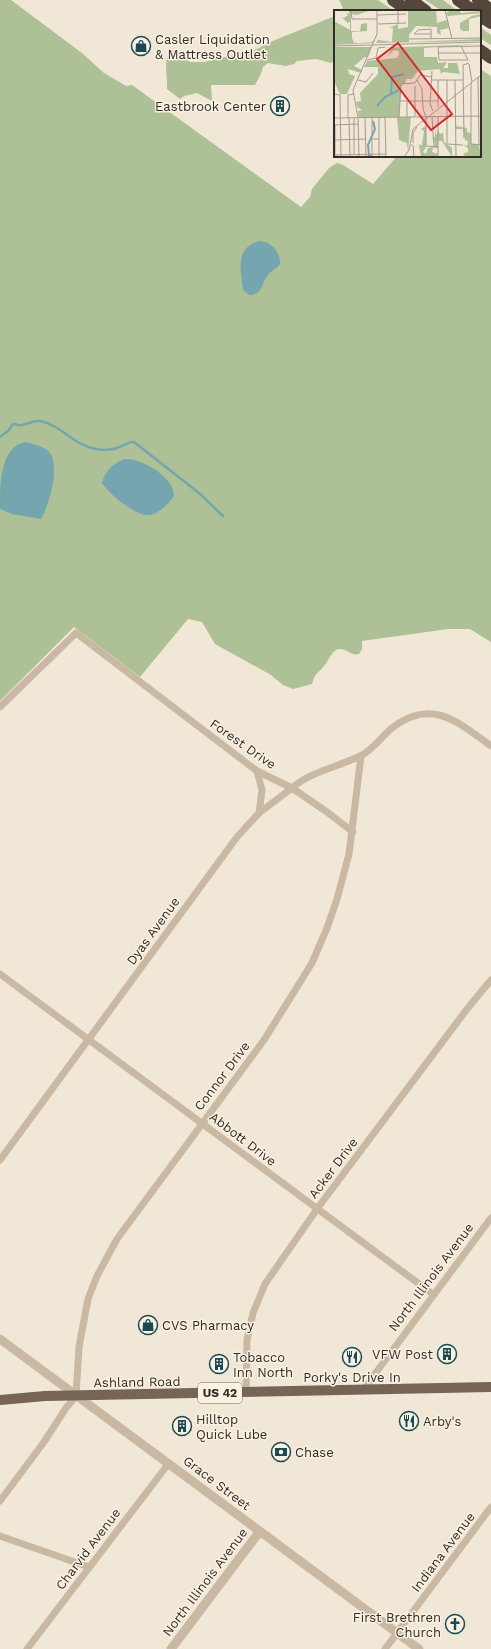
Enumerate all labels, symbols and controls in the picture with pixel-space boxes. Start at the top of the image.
inset map [334,10,481,157]
place label: Casler Liquidation & Mattress Outlet [155,32,270,62]
shop icon: Casler Liquidation & Mattress Outlet [130,35,152,57]
building icon: Eastbrook Center [269,95,291,117]
place label: Eastbrook Center [155,99,266,114]
street label: Forest Drive [207,716,279,772]
street label: Dyas Avenue [123,894,183,968]
street label: Connor Drive [191,1039,253,1113]
street label: Abbott Drive [207,1109,279,1169]
street label: Acker Drive [305,1135,361,1201]
street label: North Illinois Avenue [385,1220,477,1334]
shop icon: CVS Pharmacy [137,1314,159,1336]
place label: CVS Pharmacy [162,1318,254,1333]
building icon: VFW Post [436,1343,458,1365]
restaurant icon: Porky's Drive In [341,1346,363,1368]
place label: VFW Post [372,1347,434,1362]
place label: Tobacco Inn North [233,1350,293,1380]
building icon: Tobacco Inn North [208,1353,230,1375]
place label: Porky's Drive In [303,1370,401,1385]
street label: Ashland Road [93,1374,181,1390]
road number: US 42 [198,1383,242,1403]
restaurant icon: Arby's [398,1410,420,1432]
place label: Hilltop Quick Lube [196,1412,267,1442]
place label: Arby's [423,1414,461,1429]
building icon: Hilltop Quick Lube [171,1415,193,1437]
bank icon: Chase [270,1441,292,1463]
place label: Chase [295,1445,334,1460]
street label: Grace Street [180,1453,254,1513]
street label: Charvid Avenue [53,1505,123,1593]
street label: Indiana Avenue [408,1509,478,1595]
street label: North Illinois Avenue [159,1525,251,1639]
place label: First Brethren Church [353,1610,441,1640]
church icon: First Brethren Church [444,1613,466,1635]

